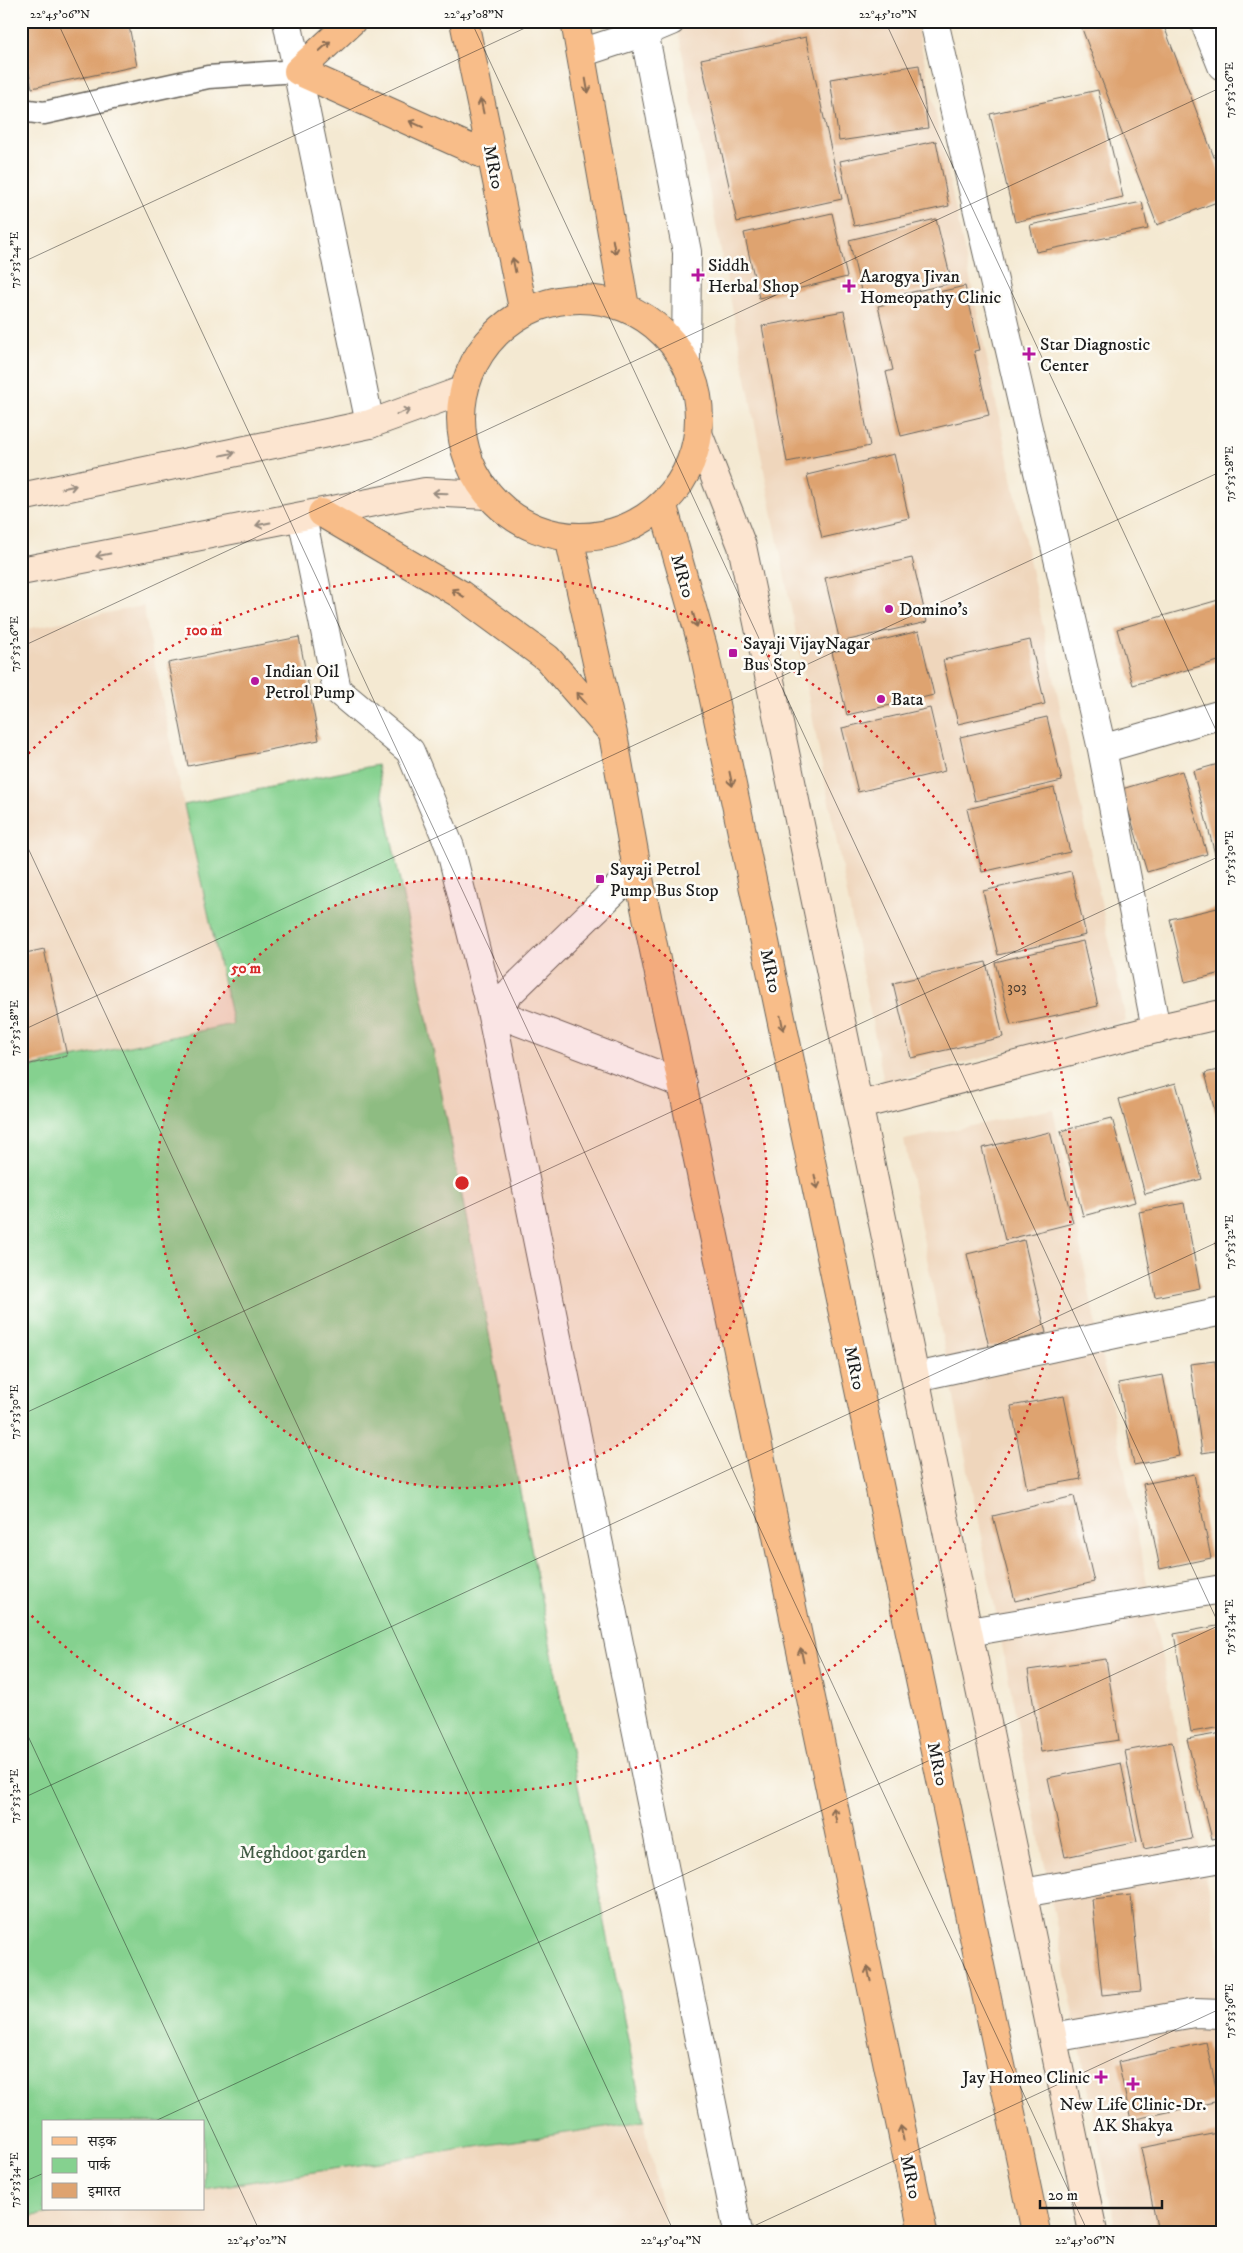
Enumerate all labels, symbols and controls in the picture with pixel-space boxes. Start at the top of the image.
text: 22°45'06"N [30,7,90,22]
text: 22°45'08"N [444,7,504,22]
text: 22°45'10"N [859,7,917,22]
one-way arrow [319,40,331,52]
text: 75°53'26"E [1222,61,1237,118]
one-way arrow [582,78,592,94]
one-way arrow [476,98,486,114]
one-way arrow [409,119,424,128]
street label: MR10 [478,143,508,191]
text: 75°53'24"E [7,231,22,288]
one-way arrow [610,238,620,254]
place label: Siddh Herbal Shop [708,255,799,298]
one-way arrow [509,258,518,274]
place label: Aarogya Jivan Homeopathy Clinic [860,266,1001,309]
marker: Siddh Herbal Shop [692,269,704,281]
marker: Aarogya Jivan Homeopathy Clinic [842,279,856,293]
place label: Star Diagnostic Center [1040,334,1150,377]
marker: Star Diagnostic Center [1022,347,1036,361]
one-way arrow [395,407,410,416]
text: 75°53'28"E [1222,446,1237,502]
one-way arrow [220,448,236,458]
one-way arrow [61,482,77,491]
one-way arrow [432,488,448,497]
one-way arrow [255,520,271,530]
one-way arrow [96,551,112,561]
street label: MR10 [665,552,699,601]
one-way arrow [451,588,465,598]
place label: Domino's [899,599,968,621]
marker: Domino's [883,603,895,615]
one-way arrow [691,612,701,628]
text: 75°53'26"E [7,615,22,672]
text: 100 m [186,621,223,640]
place label: Sayaji VijayNagar Bus Stop [743,633,870,676]
marker: Sayaji VijayNagar Bus Stop [727,647,739,659]
place label: Indian Oil Petrol Pump [265,661,355,704]
marker: Indian Oil Petrol Pump [249,675,261,687]
place label: Bata [891,689,924,711]
one-way arrow [575,691,587,704]
marker: Bata [875,693,887,705]
one-way arrow [727,770,736,786]
text: 75°53'30"E [1222,830,1237,885]
place label: Sayaji Petrol Pump Bus Stop [610,859,719,902]
marker: Sayaji Petrol Pump Bus Stop [594,873,606,885]
street label: MR10 [755,947,785,995]
text: 50 m [230,959,262,978]
house number: 303 [1007,978,1027,997]
text: 75°53'28"E [7,1000,22,1056]
one-way arrow [778,1015,788,1031]
centre of rings [453,1174,471,1192]
one-way arrow [812,1174,821,1190]
text: 75°53'32"E [1222,1214,1237,1269]
street label: MR10 [839,1344,869,1392]
text: 75°53'30"E [7,1384,22,1439]
text: 75°53'34"E [1222,1599,1237,1655]
one-way arrow [797,1648,806,1664]
street label: MR10 [922,1740,952,1788]
text: 75°53'32"E [7,1768,22,1823]
one-way arrow [830,1807,840,1823]
park label: Meghdoot garden [240,1842,367,1864]
one-way arrow [863,1966,873,1982]
text: 75°53'36"E [1222,1983,1237,2038]
place label: Jay Homeo Clinic [960,2067,1090,2089]
marker: Jay Homeo Clinic [1094,2070,1108,2084]
marker: New Life Clinic-Dr. AK Shakya [1126,2077,1140,2091]
place label: New Life Clinic-Dr. AK Shakya [1059,2094,1207,2137]
legend [42,2120,205,2210]
one-way arrow [897,2125,906,2141]
text: सड़क [87,2132,117,2151]
text: 75°53'34"E [7,2152,22,2208]
street label: MR10 [895,2153,925,2201]
text: पार्क [87,2156,111,2175]
scale bar [1040,2178,1163,2210]
text: इमारत [87,2182,122,2201]
text: 20 m [1048,2186,1078,2205]
text: 22°45'02"N [227,2233,287,2248]
text: 22°45'04"N [641,2233,701,2248]
text: 22°45'06"N [1055,2233,1115,2248]

